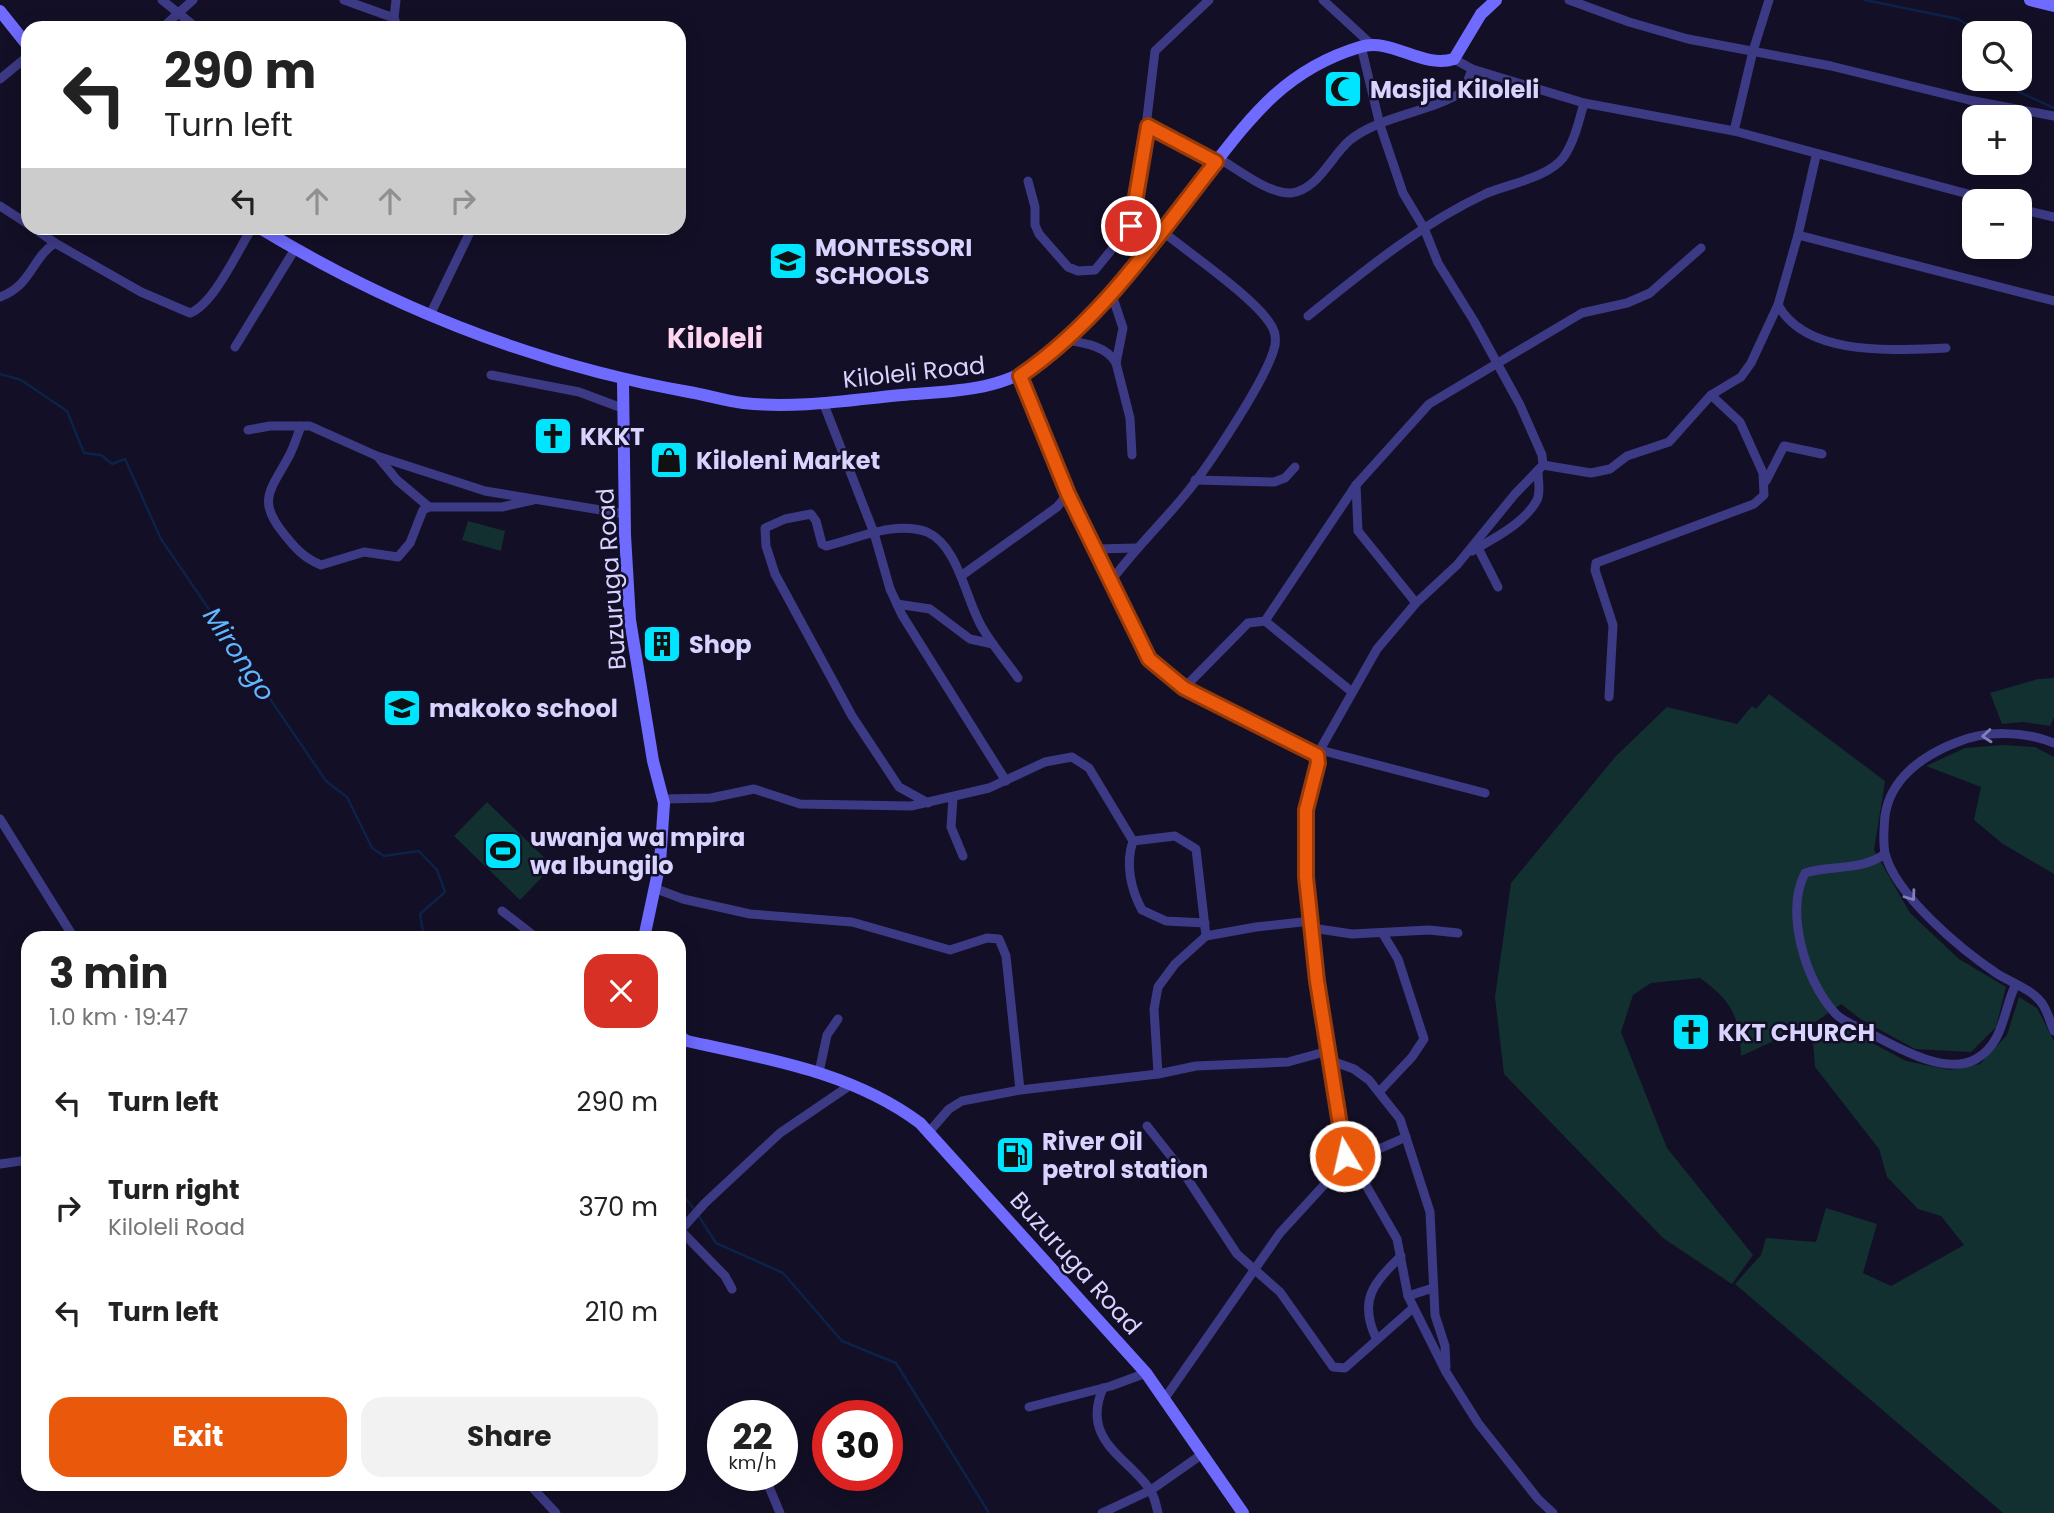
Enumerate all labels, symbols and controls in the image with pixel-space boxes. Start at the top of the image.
map controls [1962,21,2032,259]
button: search [1962,21,2032,91]
text: 290 m [164,37,316,105]
icon: left [49,49,140,140]
mosque icon: Masjid Kiloleli [1322,68,1364,110]
place label: Masjid Kiloleli [1370,73,1539,106]
text: Turn left [164,102,293,147]
button: + [1962,105,2032,175]
icon: left [225,182,263,220]
icon: ahead [298,182,336,220]
icon: ahead [371,182,409,220]
icon: right [444,182,482,220]
button: − [1962,189,2032,259]
pin [1101,196,1161,256]
icon: arrive [1112,207,1150,245]
place label: MONTESSORI SCHOOLS [815,231,972,292]
school or university icon: MONTESSORI SCHOOLS [767,240,809,282]
district label: Kiloleli [667,319,763,358]
street label: Kiloleli Road [841,348,987,396]
church icon: KKKT [532,415,574,457]
place label: KKKT [580,420,644,453]
shop icon: Kiloleni Market [648,439,690,481]
place label: Kiloleni Market [696,444,880,477]
street label: Buzuruga Road [588,487,634,671]
water label: Mirongo [194,600,284,708]
building icon: Shop [641,623,683,665]
place label: Shop [689,628,752,661]
school or university icon: makoko school [381,687,423,729]
place label: makoko school [429,692,618,725]
one-way arrow [1981,728,1992,743]
place label: uwanja wa mpira wa Ibungilo [530,821,745,882]
sports icon: uwanja wa mpira wa Ibungilo [482,830,524,872]
one-way arrow [1902,888,1915,901]
text: 3 min [49,944,169,1003]
button: close [584,954,658,1028]
text: 1.0 km · 19:47 [49,1001,188,1033]
church icon: KKT CHURCH [1670,1011,1712,1053]
place label: KKT CHURCH [1718,1016,1875,1049]
icon: left [49,1084,87,1122]
text: Turn left [108,1084,219,1120]
text: 290 m [577,1084,658,1120]
position arrow [1308,1119,1382,1193]
place label: River Oil petrol station [1042,1125,1208,1186]
fuel station icon: River Oil petrol station [994,1134,1036,1176]
text: Turn right [108,1172,240,1208]
street label: Buzuruga Road [1003,1184,1149,1342]
icon: right [49,1189,87,1227]
text: 370 m [578,1189,658,1225]
text: Kiloleli Road [108,1211,245,1243]
icon: left [49,1294,87,1332]
text: Turn left [108,1294,219,1330]
text: 210 m [585,1294,658,1330]
button: Exit [49,1397,347,1477]
button: Share [361,1397,658,1477]
speed limit sign: 30 [812,1400,903,1491]
text: 22 [733,1412,772,1461]
text: km/h [729,1450,776,1475]

